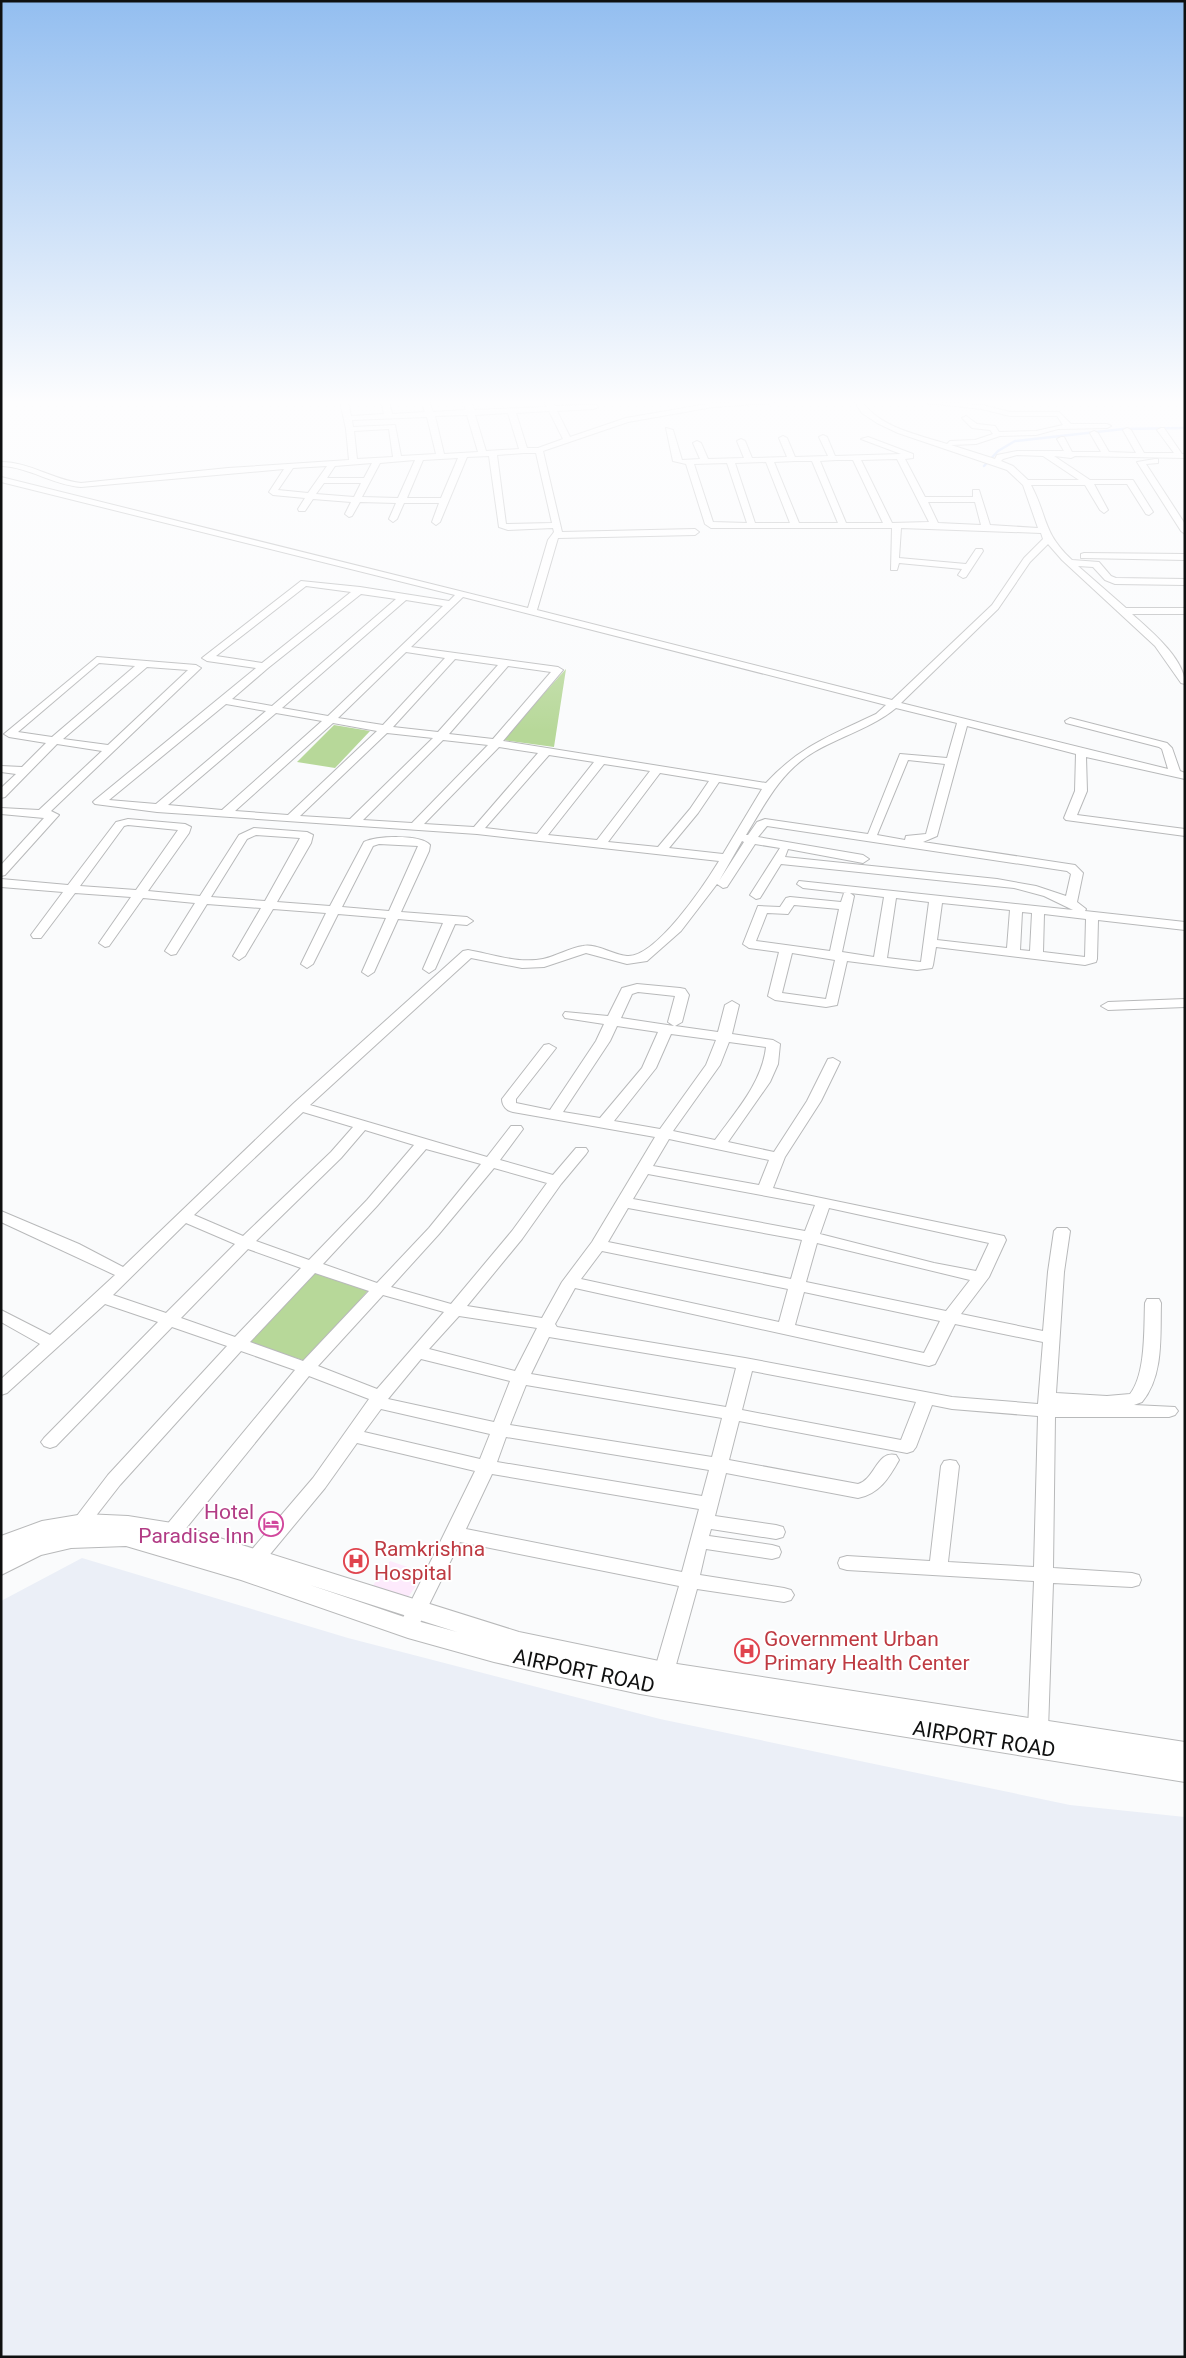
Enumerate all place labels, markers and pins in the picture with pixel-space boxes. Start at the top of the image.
place label: Hotel Paradise Inn [138,1500,254,1548]
hotel icon: Hotel Paradise Inn [258,1511,284,1537]
place label: Ramkrishna Hospital [374,1537,485,1585]
hospital icon: Ramkrishna Hospital [343,1548,369,1574]
place label: Government Urban Primary Health Center [764,1627,970,1675]
hospital icon: Government Urban Primary Health Center [734,1638,760,1664]

